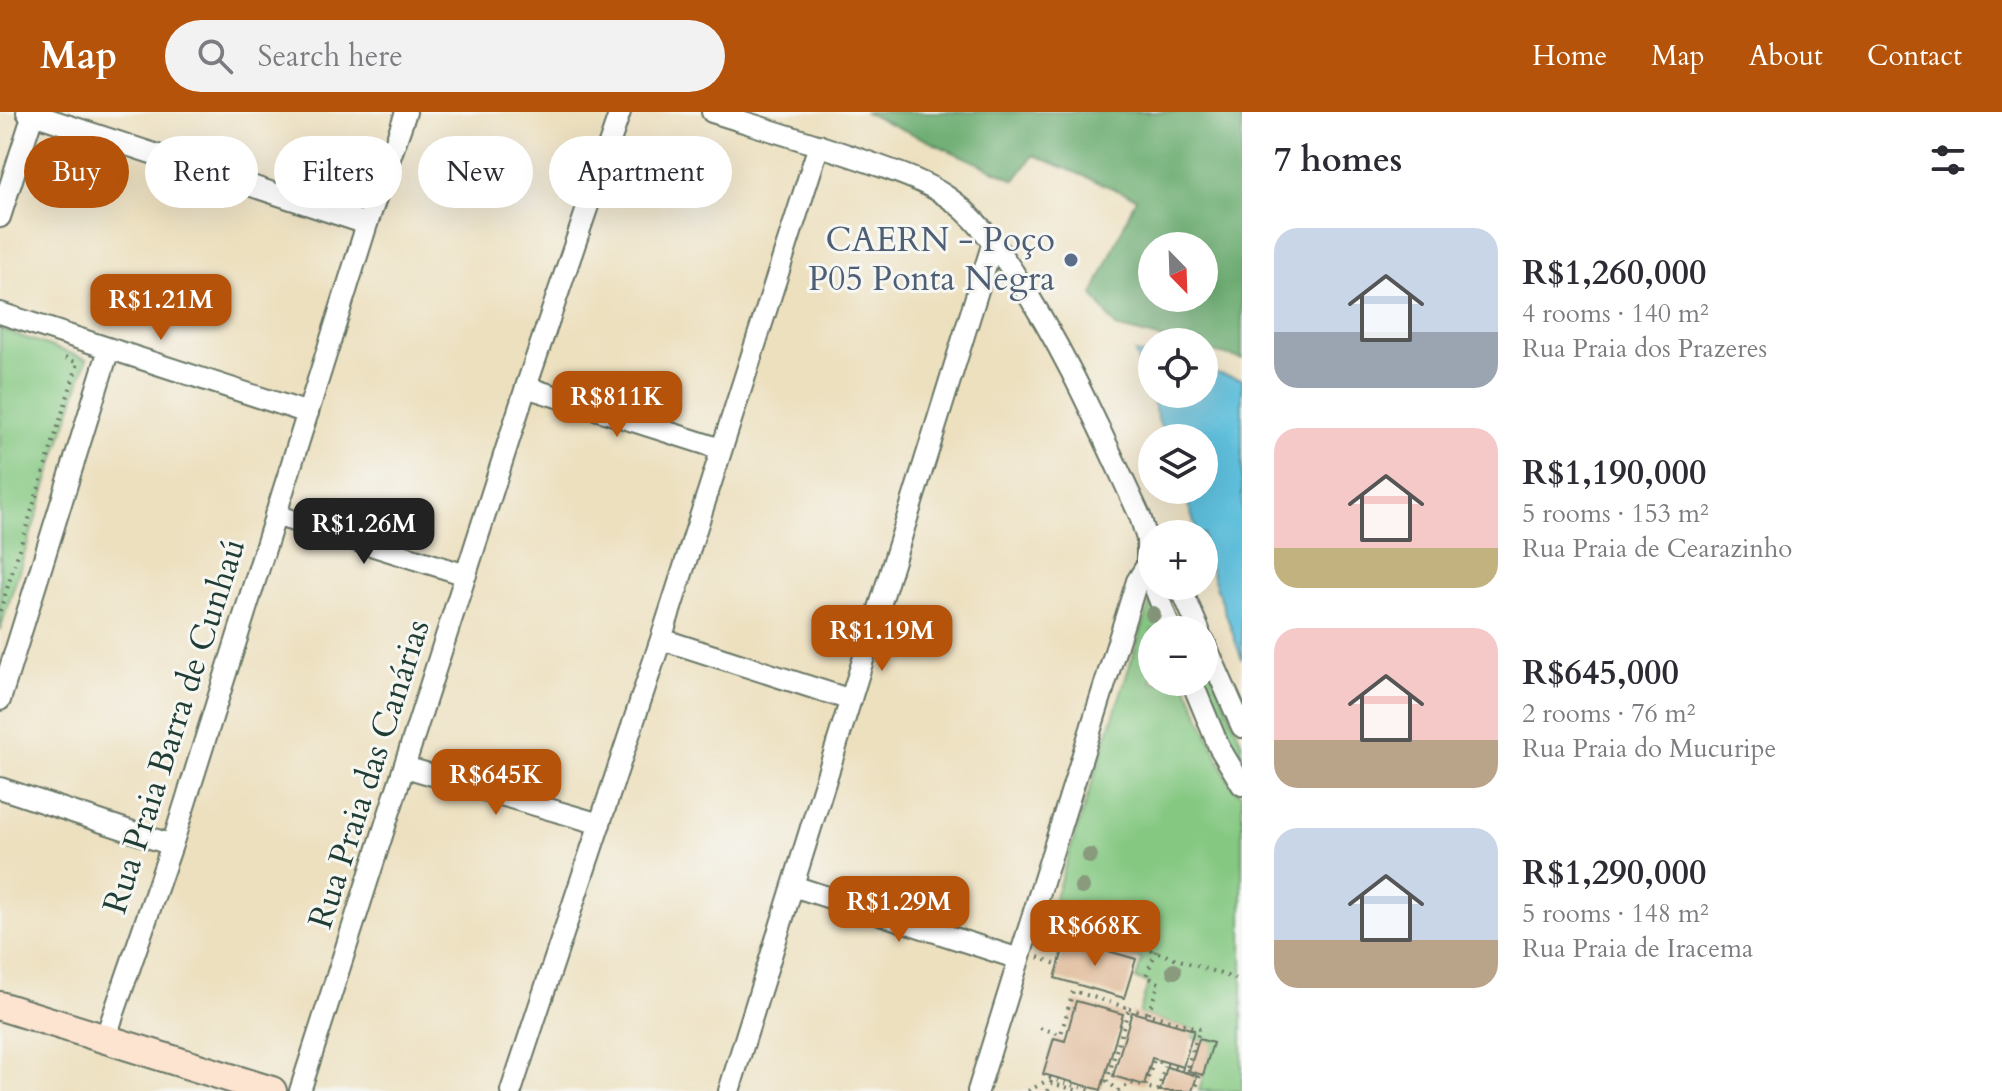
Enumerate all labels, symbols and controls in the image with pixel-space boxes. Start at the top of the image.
search box [165,20,725,92]
text: Map [40,30,117,82]
icon: search [193,34,237,78]
text: Search here [257,36,403,77]
text: Home [1532,37,1607,75]
text: Map [1651,37,1705,75]
text: About [1749,37,1823,75]
text: Contact [1867,37,1962,75]
chip: Buy [24,136,129,208]
chip: Rent [145,136,258,208]
chip: Filters [274,136,402,208]
chip: New [418,136,533,208]
chip: Apartment [549,136,732,208]
text: 7 homes [1274,137,1402,183]
icon: filters [1926,138,1970,182]
place label: CAERN - Poço P05 Ponta Negra [808,217,1055,302]
north arrow [1138,232,1218,312]
map controls [1138,232,1218,696]
text: R$1,260,000 [1522,250,1706,296]
marker: CAERN - Poço P05 Ponta Negra [1062,251,1080,269]
icon: home [1338,260,1434,356]
pin: R$1.21M [87,274,235,342]
text: R$1.21M [108,282,214,317]
text: 4 rooms · 140 m² [1522,296,1709,331]
button: locate [1138,328,1218,408]
text: Rua Praia dos Prazeres [1522,331,1767,366]
pin: R$811K [552,371,682,439]
text: R$811K [570,379,664,414]
button: layers [1138,424,1218,504]
text: R$1,190,000 [1522,450,1706,496]
icon: home [1338,460,1434,556]
text: 5 rooms · 153 m² [1522,496,1709,531]
pin: R$1.26M [290,498,438,566]
text: R$1.26M [311,506,417,541]
button: + [1138,520,1218,600]
text: Rua Praia de Cearazinho [1522,531,1792,566]
street label: Rua Praia Barra de Cunhaú [92,533,256,919]
pin: R$1.19M [808,605,956,673]
street label: Rua Praia das Canárias [297,613,441,935]
text: R$1.19M [829,613,935,648]
button: − [1138,616,1218,696]
text: R$645,000 [1522,650,1679,696]
icon: home [1338,660,1434,756]
text: 2 rooms · 76 m² [1522,696,1695,731]
text: Rua Praia do Mucuripe [1522,731,1776,766]
pin: R$645K [431,749,561,817]
text: R$645K [449,757,543,792]
text: R$1,290,000 [1522,850,1706,896]
icon: home [1338,860,1434,956]
pin: R$1.29M [825,876,973,944]
text: R$1.29M [846,884,952,919]
text: 5 rooms · 148 m² [1522,896,1709,931]
pin: R$668K [1030,900,1160,968]
text: R$668K [1048,908,1142,943]
text: Rua Praia de Iracema [1522,931,1753,966]

